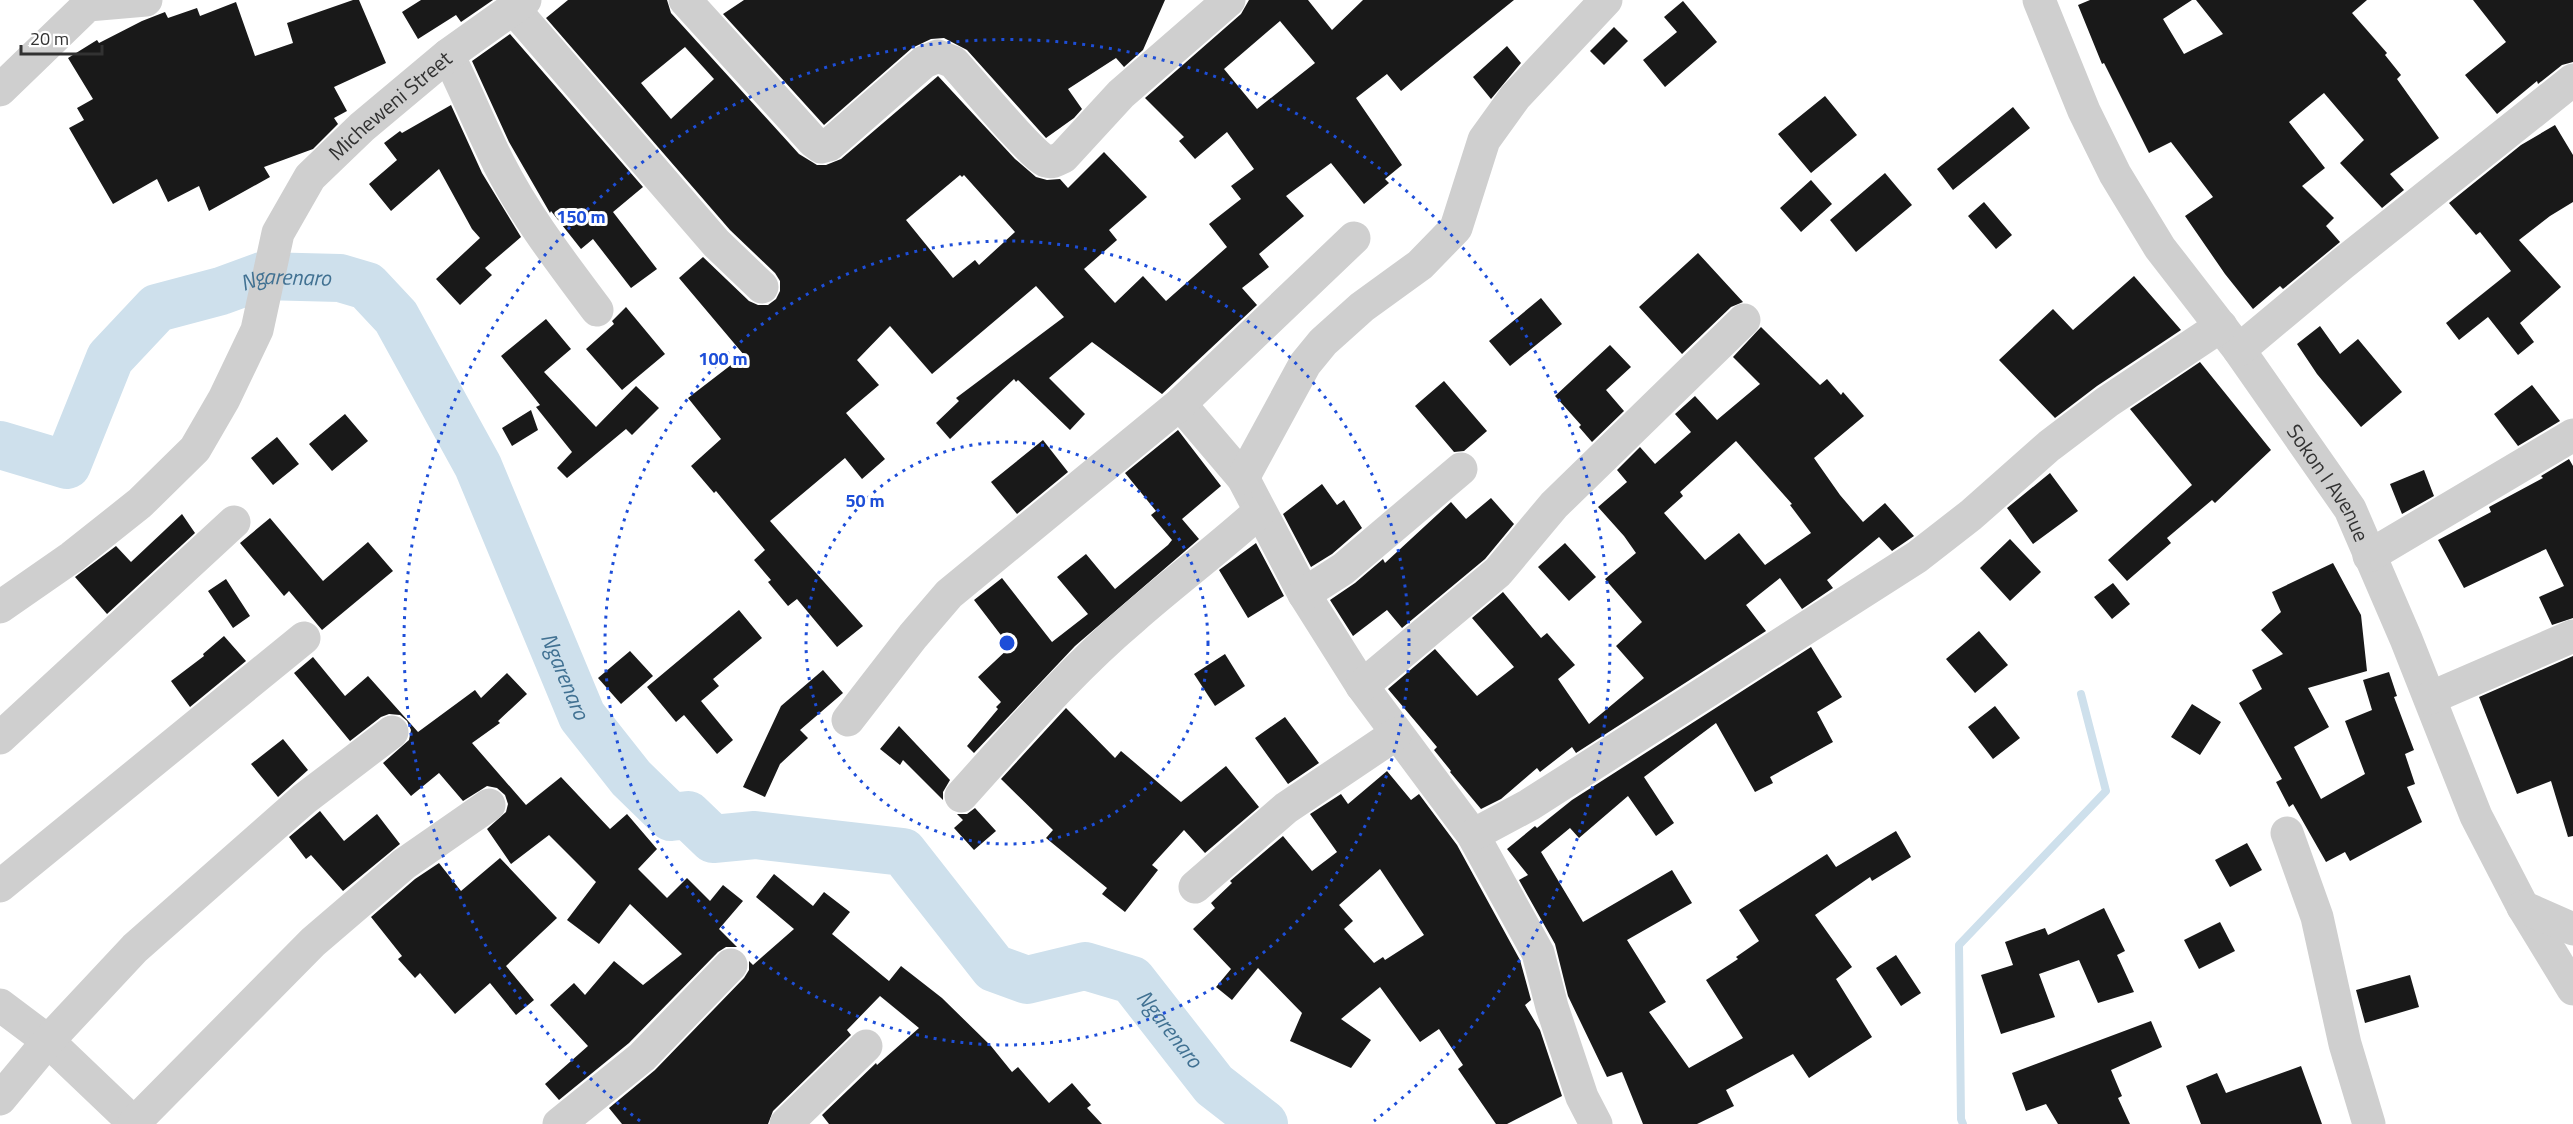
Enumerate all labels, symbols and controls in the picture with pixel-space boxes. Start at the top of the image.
scale bar [21,18,102,56]
text: 20 m [30,25,69,52]
street label: Micheweni Street [321,42,459,168]
text: 150 m [556,203,606,230]
water label: Ngarenaro [235,259,333,300]
text: 100 m [698,345,748,372]
street label: Sokon I Avenue [2279,417,2378,546]
text: 50 m [845,487,885,514]
water label: Ngarenaro [532,627,599,726]
centre of rings [997,633,1017,653]
water label: Ngarenaro [1128,982,1212,1076]

